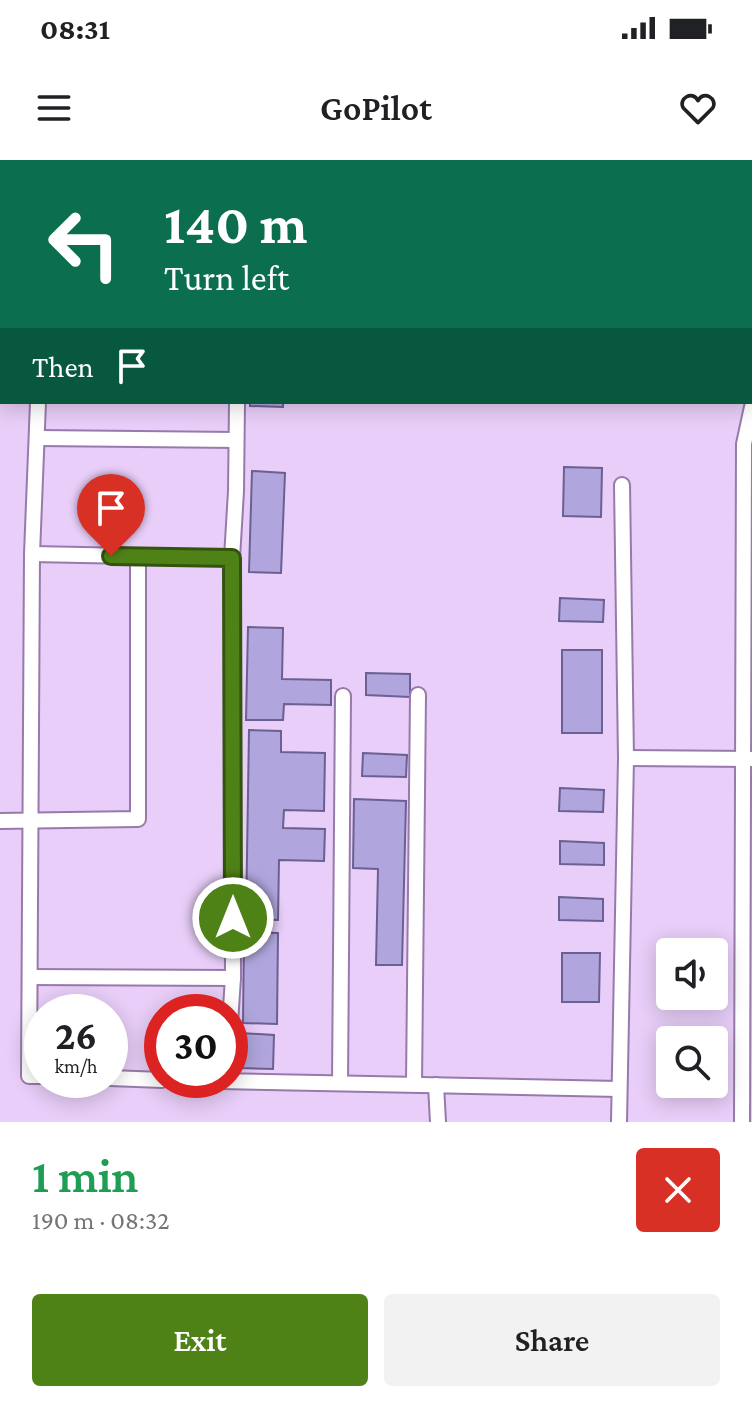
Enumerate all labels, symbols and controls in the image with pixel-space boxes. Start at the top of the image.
text: 08:31 [40,12,110,45]
icon: menu [32,86,76,130]
icon: heart [676,86,720,130]
text: GoPilot [320,88,432,128]
icon: left [32,192,136,296]
text: 140 m [164,193,307,255]
text: Turn left [164,258,289,298]
icon: arrive [110,344,154,388]
text: Then [32,350,94,383]
pin [77,474,145,556]
icon: arrive [89,486,133,530]
position arrow [191,876,275,960]
map controls [656,938,728,1098]
button: sound [656,938,728,1010]
speed limit sign: 30 [144,994,248,1098]
text: 26 [55,1013,97,1058]
button: search [656,1026,728,1098]
text: km/h [54,1055,98,1077]
button: close [636,1148,720,1232]
text: 1 min [32,1149,139,1202]
text: 190 m · 08:32 [32,1206,170,1235]
button: Exit [32,1294,368,1386]
button: Share [384,1294,720,1386]

